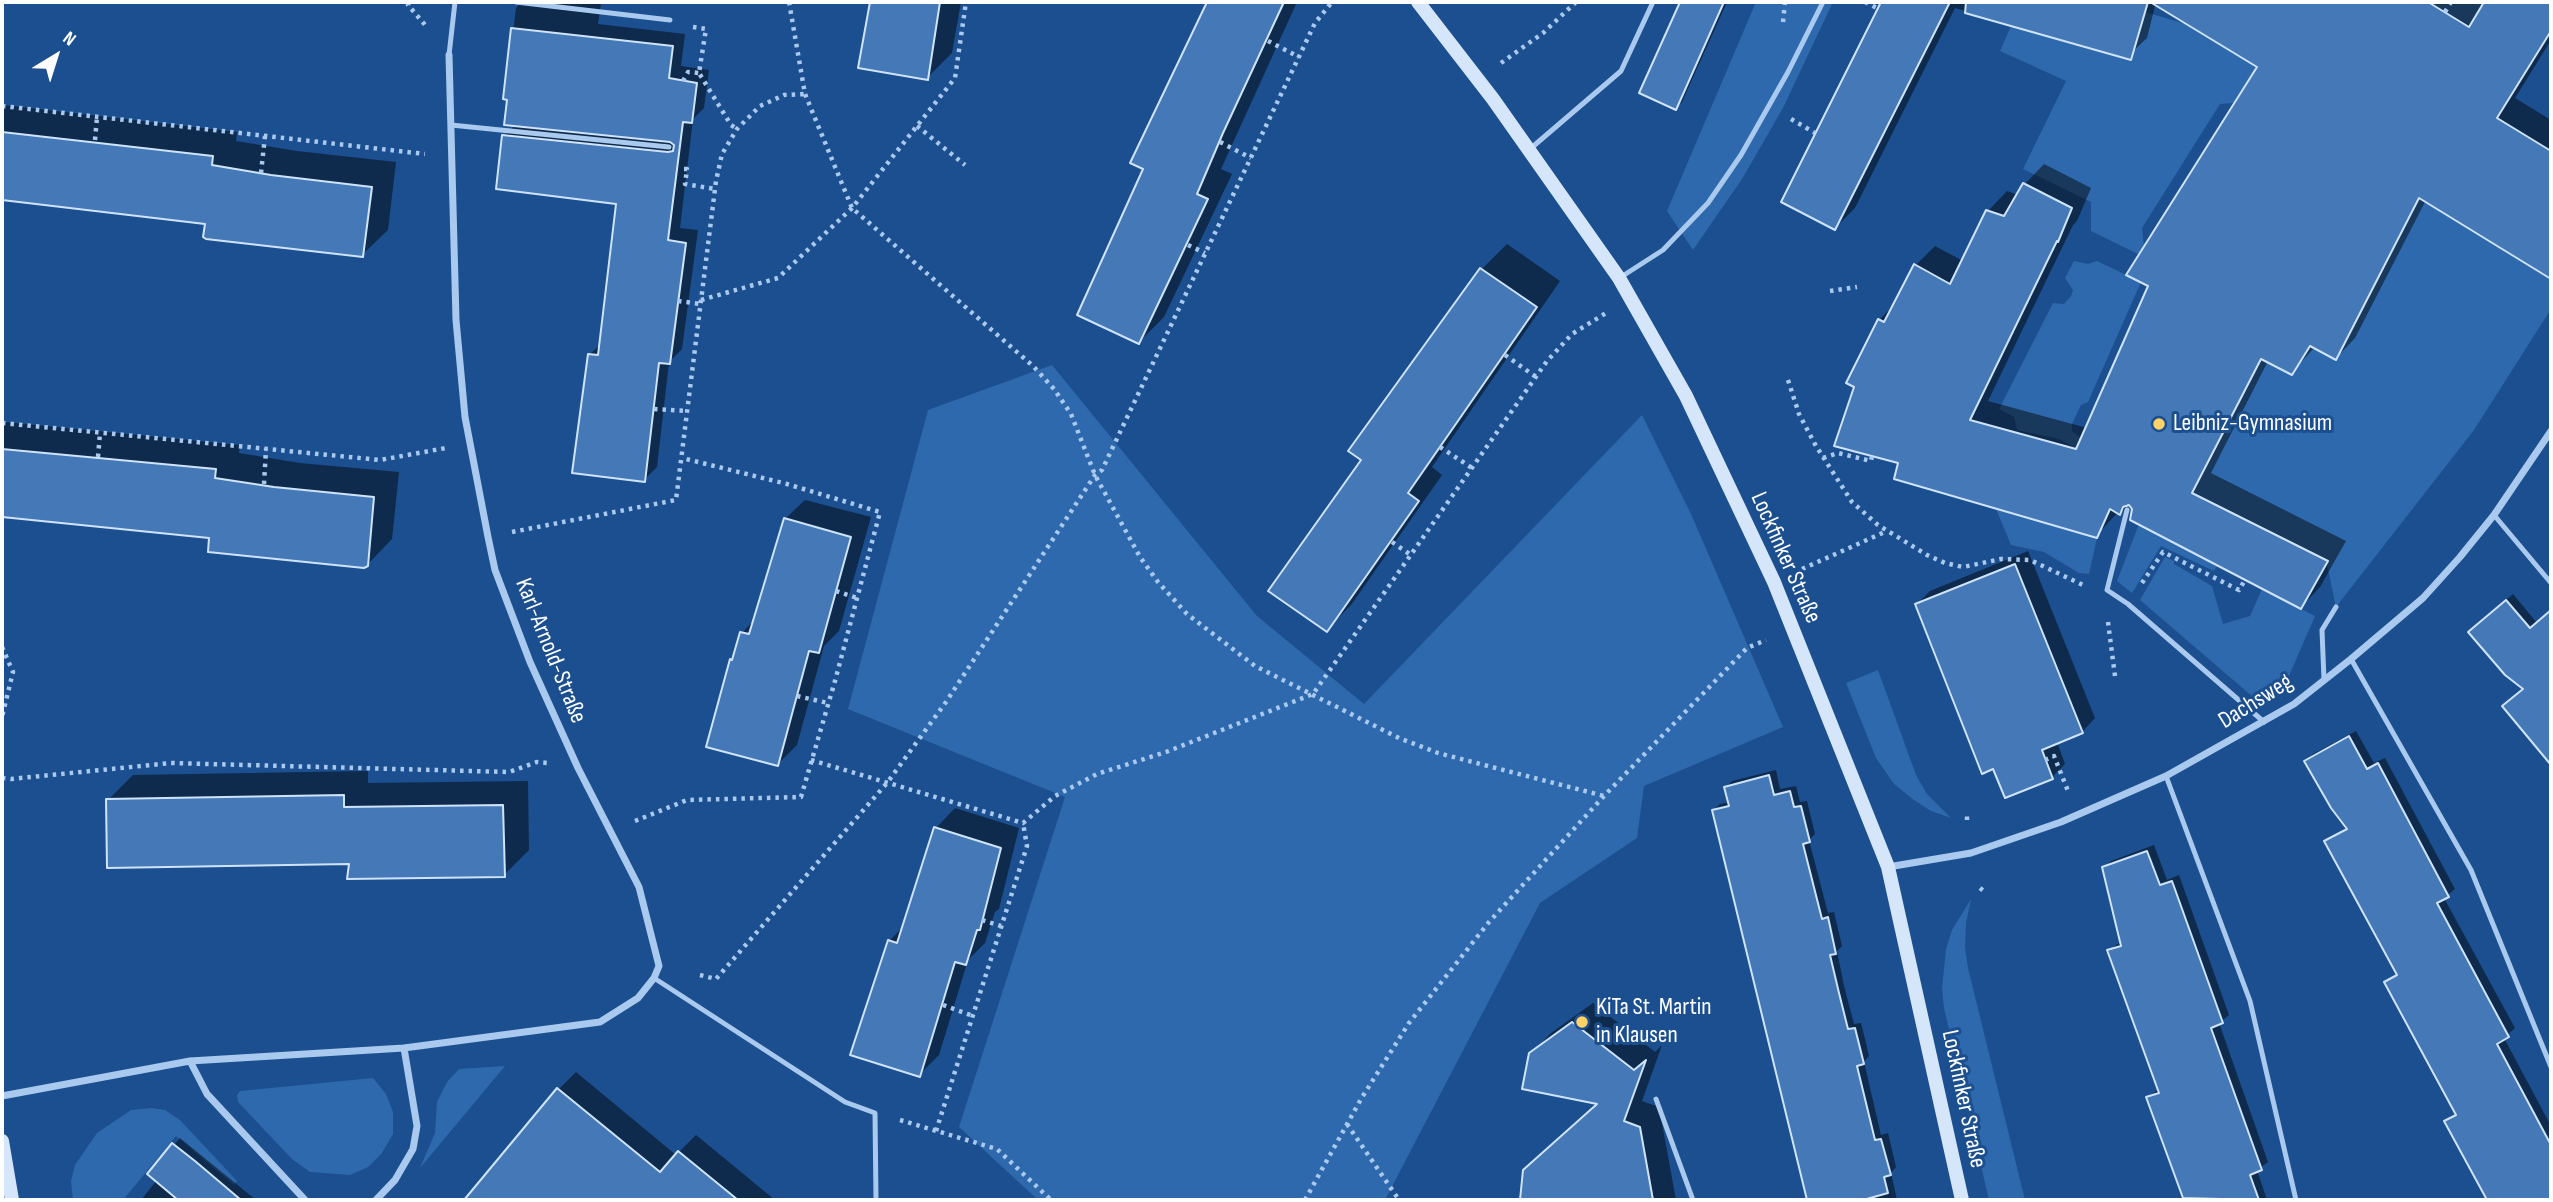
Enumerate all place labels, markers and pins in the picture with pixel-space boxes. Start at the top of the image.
place label: Leibniz-Gymnasium [2173,410,2332,438]
marker: Leibniz-Gymnasium [2151,416,2167,432]
place label: KiTa St. Martin in Klausen [1596,994,1712,1050]
marker: KiTa St. Martin in Klausen [1574,1014,1590,1030]

